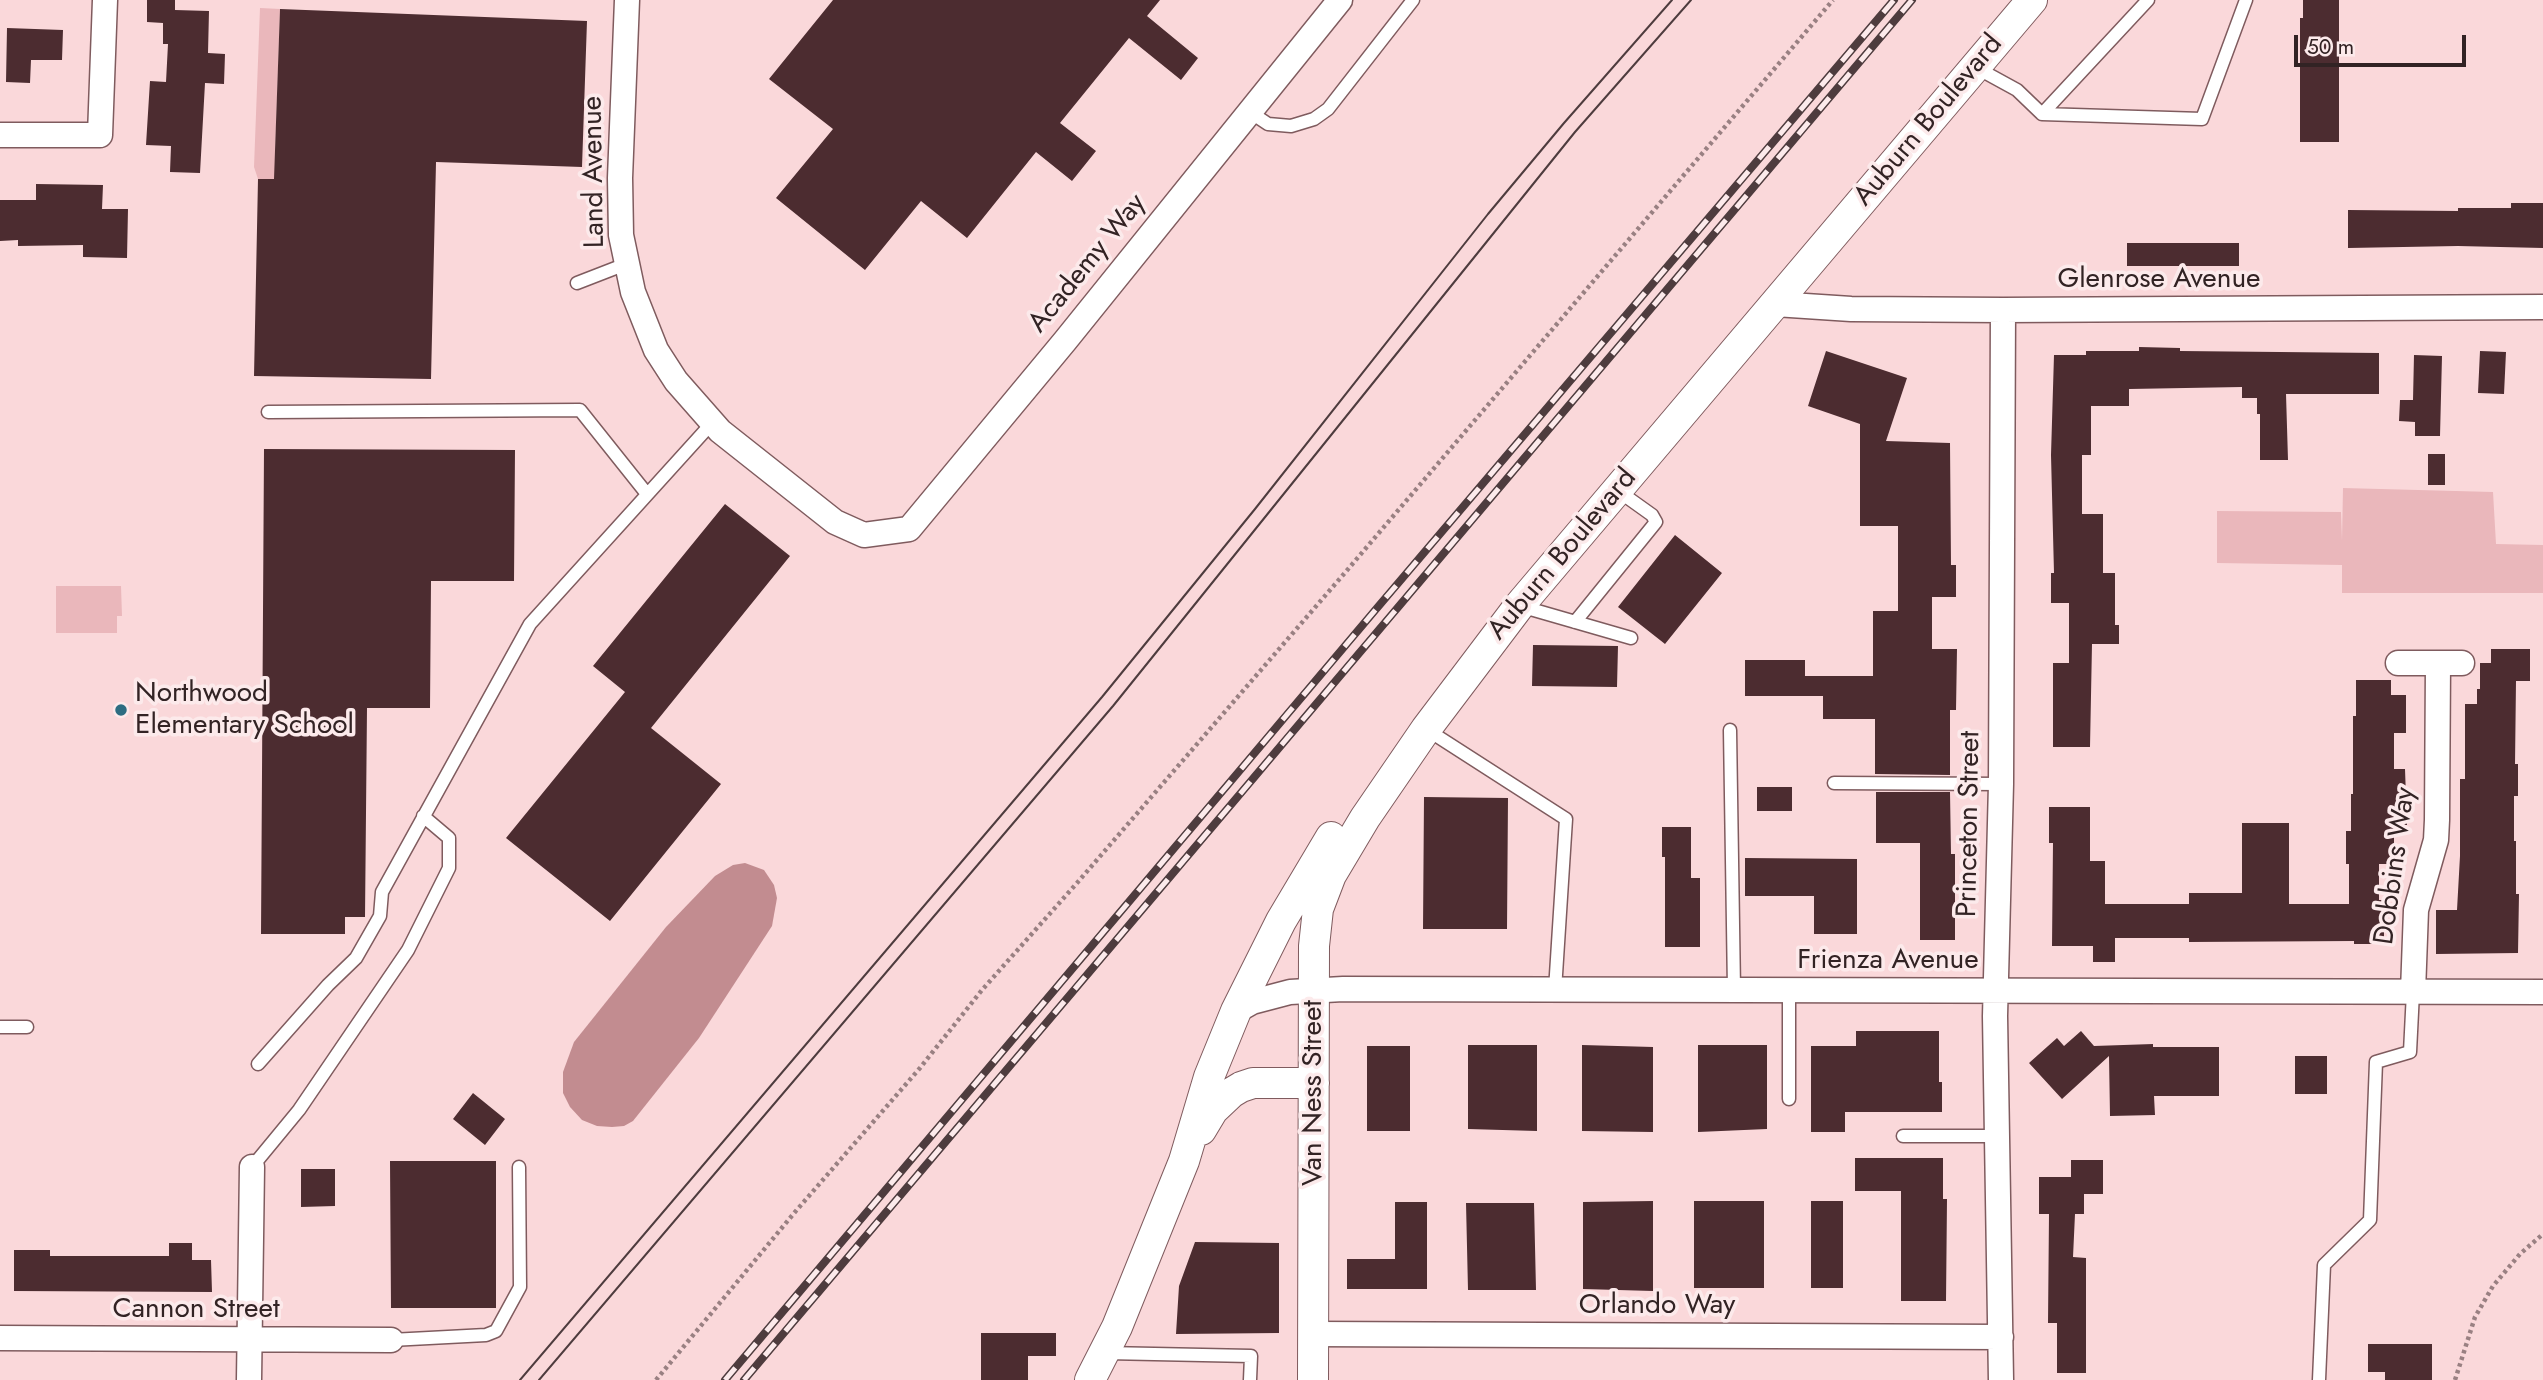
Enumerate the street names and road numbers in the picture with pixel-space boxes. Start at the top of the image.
street label: Auburn Boulevard [1848,28,2010,214]
street label: Land Avenue [577,96,613,248]
street label: Academy Way [1022,188,1154,340]
street label: Glenrose Avenue [2057,263,2261,297]
street label: Auburn Boulevard [1482,462,1644,648]
street label: Princeton Street [1952,731,1988,917]
street label: Dobbins Way [2368,785,2424,947]
street label: Frienza Avenue [1797,944,1979,978]
street label: Van Ness Street [1297,1000,1331,1186]
street label: Orlando Way [1579,1289,1735,1323]
street label: Cannon Street [112,1293,280,1327]

